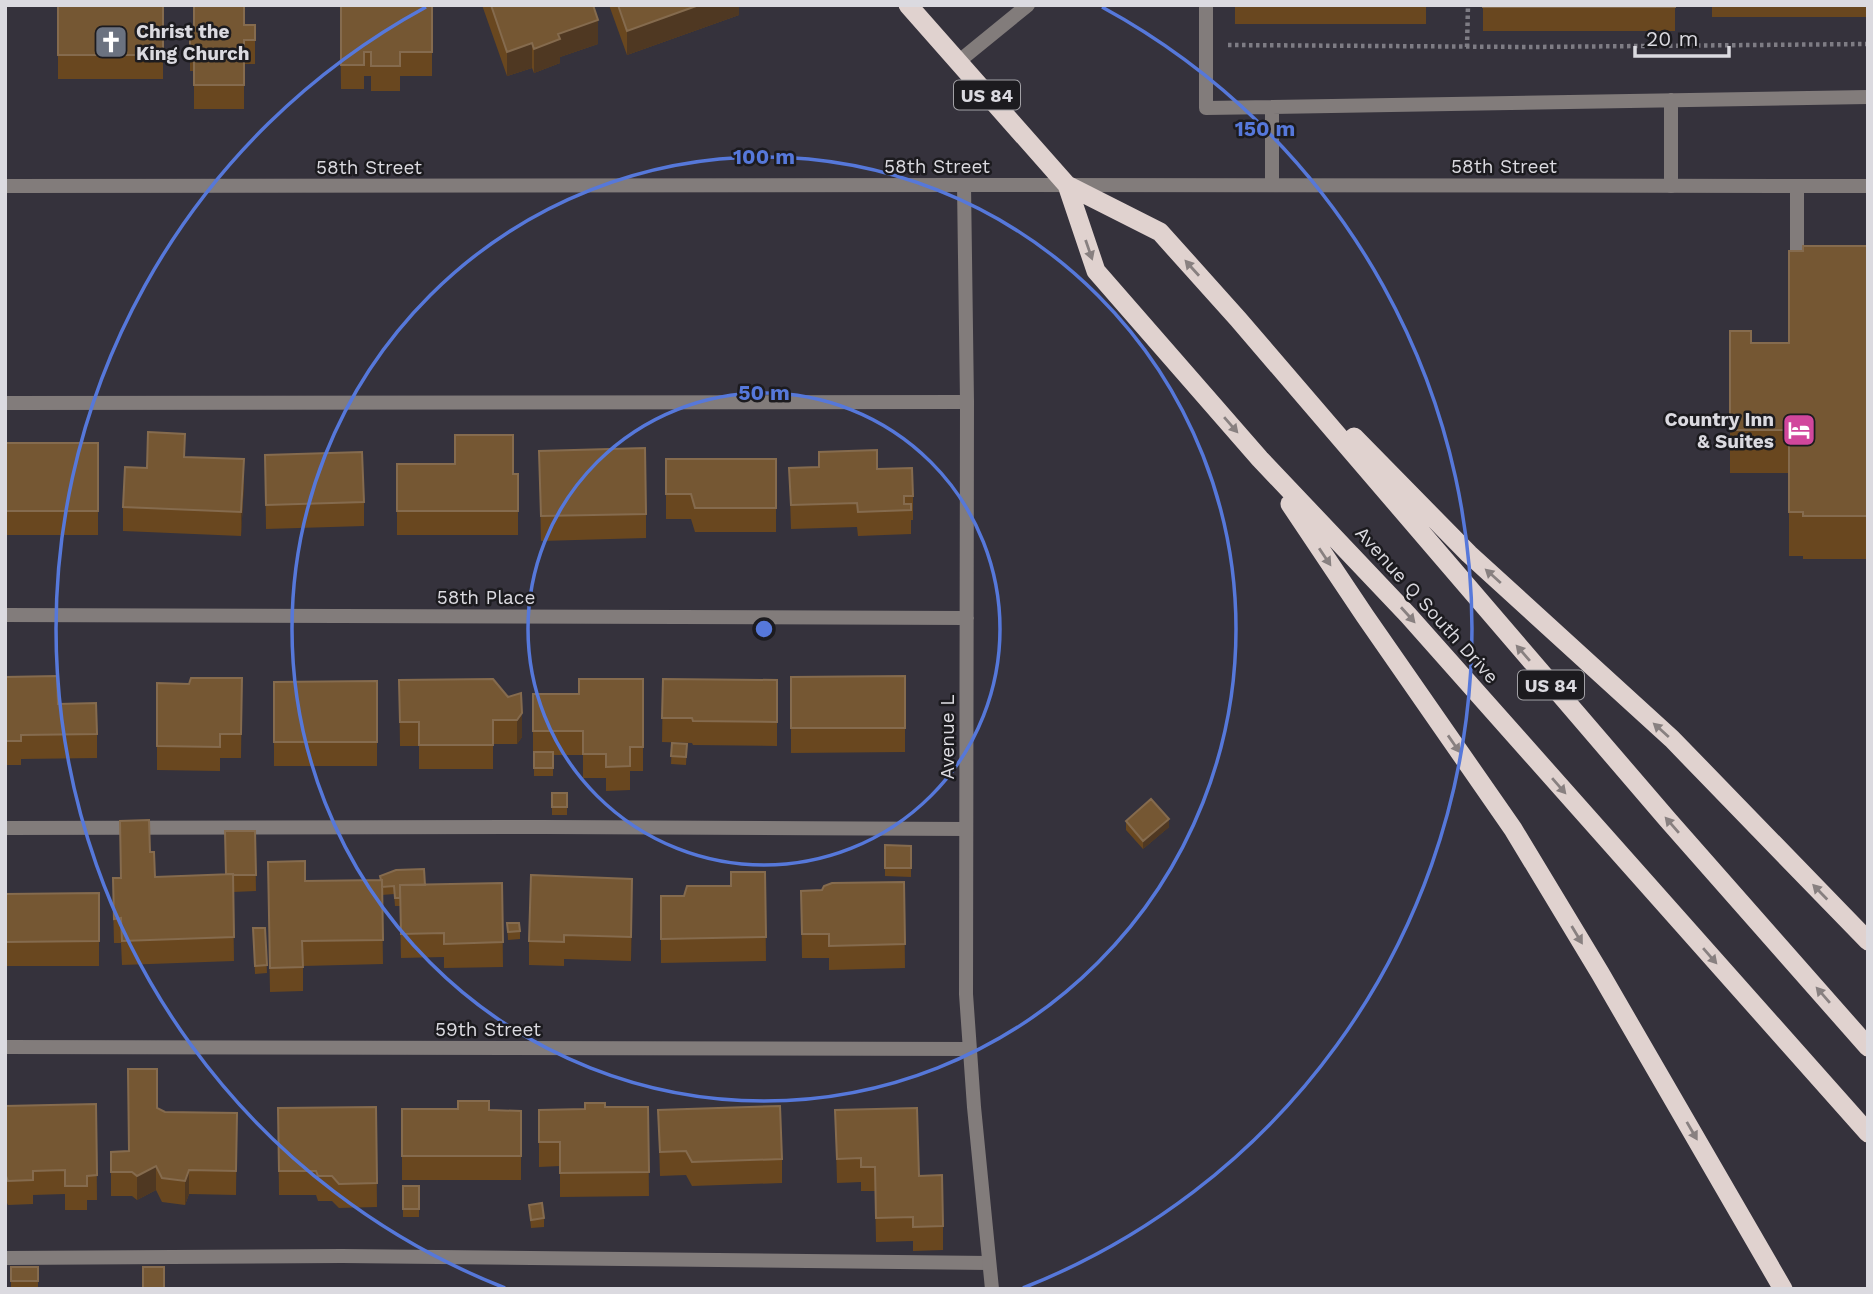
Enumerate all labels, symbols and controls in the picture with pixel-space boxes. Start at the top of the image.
scale bar [1635,14,1730,58]
place label: Christ the King Church [136,20,250,65]
church icon: Christ the King Church [92,23,130,61]
text: 20 m [1646,26,1698,51]
road number: US 84 [954,80,1020,110]
text: 150 m [1235,116,1295,141]
text: 100 m [733,144,795,169]
street label: 58th Street [884,155,990,178]
street label: 58th Street [1451,155,1557,178]
street label: 58th Street [316,156,422,179]
one-way arrow [1084,239,1095,260]
one-way arrow [1185,260,1201,277]
text: 50 m [738,380,790,405]
place label: Country Inn & Suites [1664,408,1774,453]
hotel icon: Country Inn & Suites [1780,411,1818,449]
one-way arrow [1223,417,1238,434]
street label: Avenue Q South Drive [1350,522,1504,688]
one-way arrow [1318,548,1332,566]
one-way arrow [1484,568,1502,584]
street label: 58th Place [437,586,535,609]
one-way arrow [1400,606,1416,624]
centre of rings [752,617,776,641]
one-way arrow [1515,644,1531,662]
road number: US 84 [1518,670,1584,700]
street label: Avenue L [936,694,959,780]
one-way arrow [1653,722,1670,738]
one-way arrow [1447,735,1461,753]
one-way arrow [1551,777,1567,795]
one-way arrow [1664,816,1680,834]
one-way arrow [1812,884,1829,901]
one-way arrow [1571,926,1584,945]
one-way arrow [1702,947,1718,965]
one-way arrow [1815,986,1831,1004]
street label: 59th Street [435,1018,541,1041]
one-way arrow [1686,1122,1699,1141]

